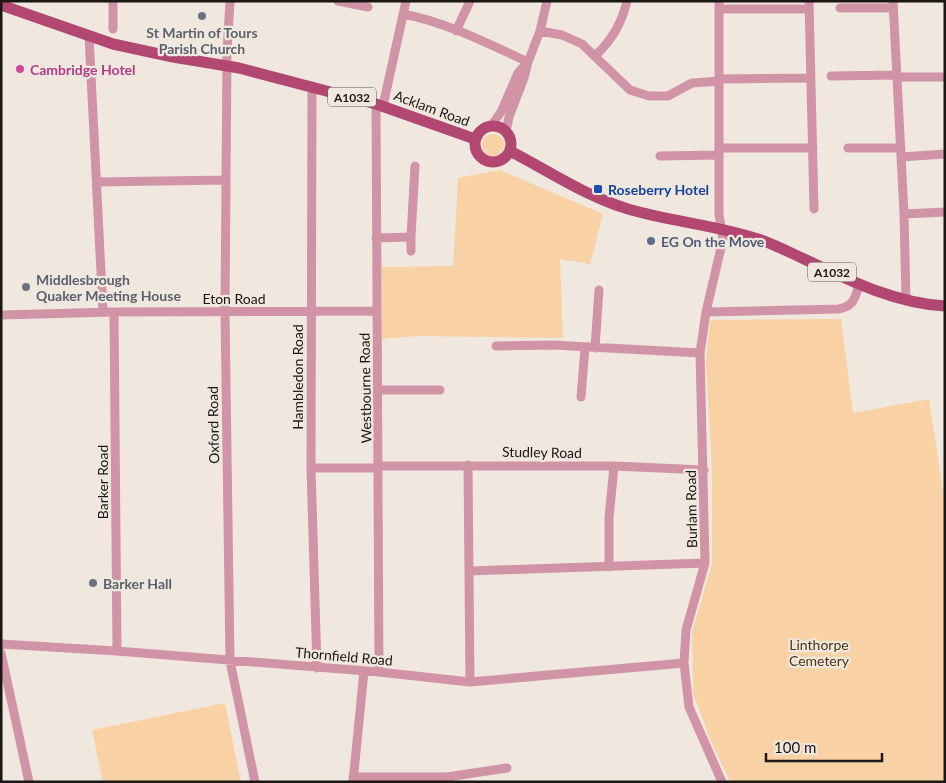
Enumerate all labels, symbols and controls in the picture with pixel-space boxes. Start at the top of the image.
marker: St Martin of Tours Parish Church [196,10,208,22]
place label: St Martin of Tours Parish Church [146,24,258,57]
place label: Cambridge Hotel [30,61,135,78]
marker: Cambridge Hotel [14,63,26,75]
street label: Acklam Road [392,86,472,130]
road number: A1032 [328,88,376,106]
place label: Roseberry Hotel [608,181,709,198]
marker: Roseberry Hotel [592,183,604,195]
place label: EG On the Move [661,233,765,250]
marker: EG On the Move [645,235,657,247]
road number: A1032 [808,262,856,282]
place label: Middlesbrough Quaker Meeting House [36,271,181,304]
marker: Middlesbrough Quaker Meeting House [20,281,32,293]
street label: Eton Road [202,290,266,307]
street label: Hambledon Road [289,324,306,430]
street label: Westbourne Road [356,333,374,443]
street label: Oxford Road [204,386,222,464]
street label: Studley Road [502,443,582,461]
street label: Barker Road [94,445,111,519]
street label: Burlam Road [682,470,700,548]
place label: Barker Hall [103,575,172,592]
marker: Barker Hall [87,577,99,589]
park label: Linthorpe Cemetery [789,636,850,669]
street label: Thornfield Road [295,643,393,669]
scale bar [766,730,882,762]
text: 100 m [774,738,816,756]

